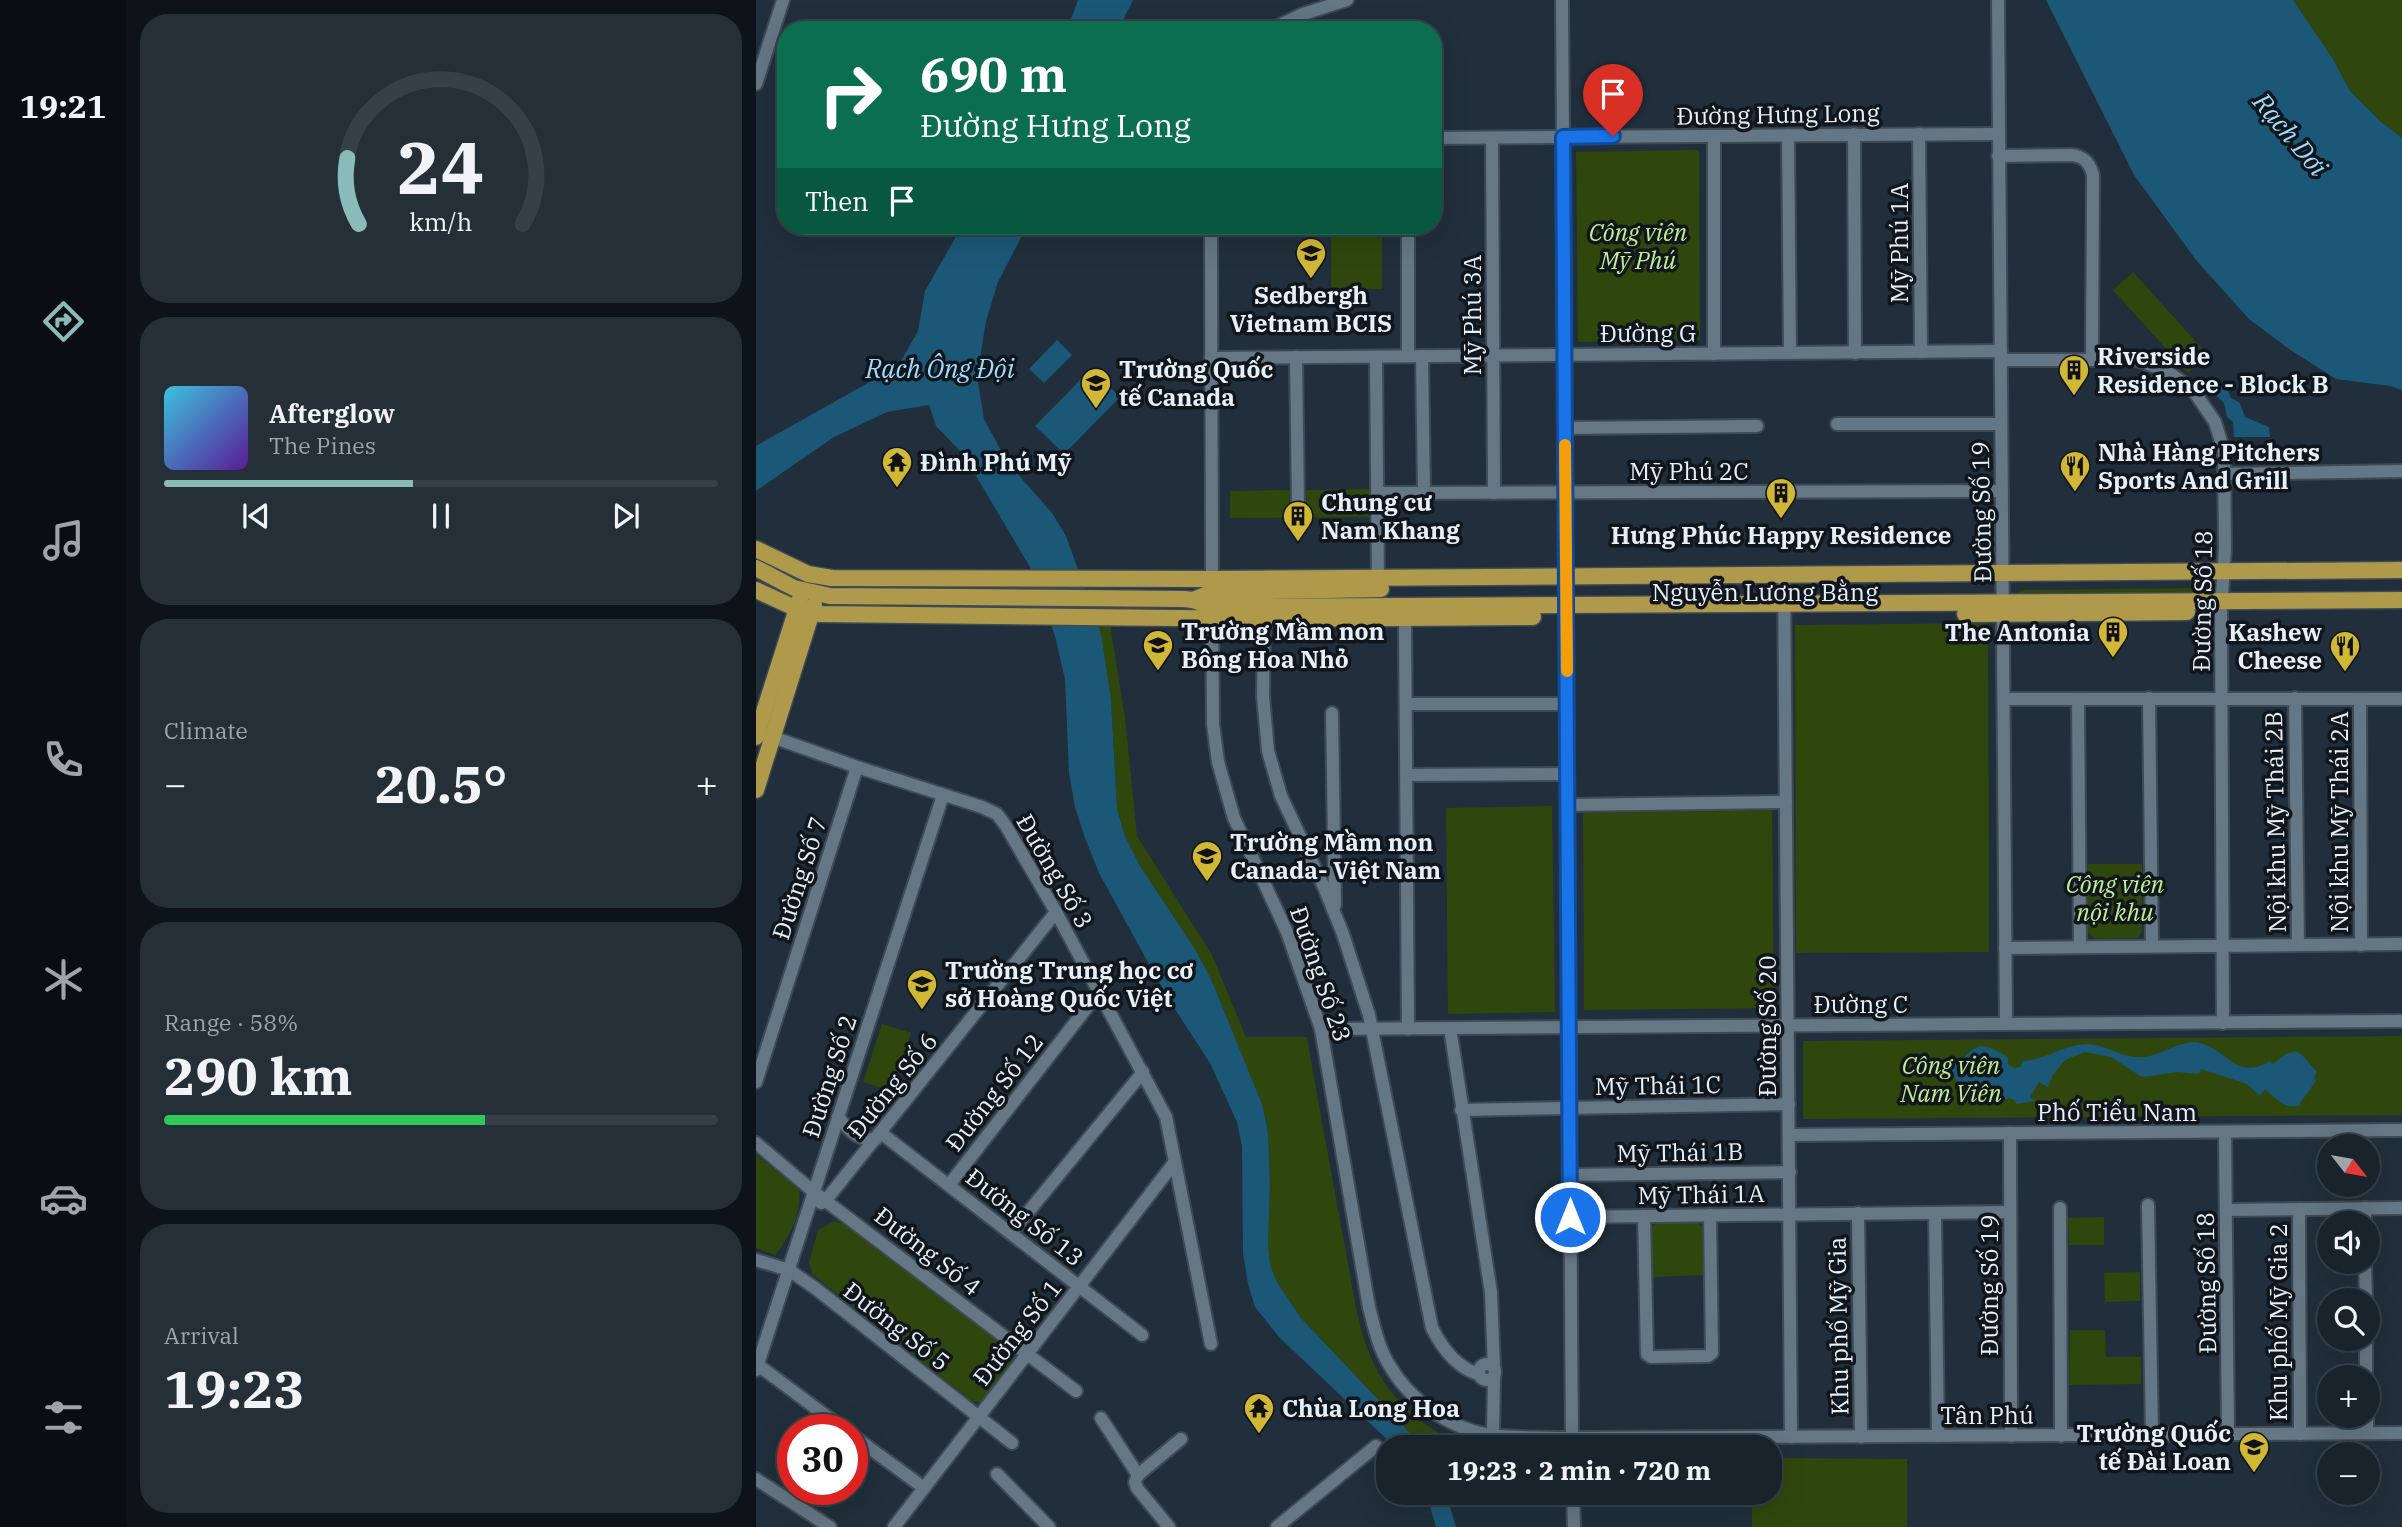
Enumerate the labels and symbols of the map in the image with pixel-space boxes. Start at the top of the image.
pin [1583,64,1643,136]
water label: Rạch Dơi [2246,84,2336,183]
street label: Đường Hưng Long [1676,96,1880,132]
street label: Mỹ Phú 1A [1883,182,1915,303]
park label: Công viên Mỹ Phú [1589,216,1688,276]
school or university icon: Sedbergh Vietnam BCIS [1294,236,1328,280]
street label: Mỹ Phú 3A [1456,254,1488,375]
place label: Sedbergh Vietnam BCIS [1230,279,1392,339]
street label: Đường G [1600,317,1696,349]
place label: Riverside Residence - Block B [2097,340,2329,400]
water label: Rạch Ông Đội [865,351,1015,385]
place label: Trường Quốc tế Canada [1119,353,1274,413]
building icon: Riverside Residence - Block B [2057,353,2091,397]
school or university icon: Trường Quốc tế Canada [1079,366,1113,410]
place label: Nhà Hàng Pitchers Sports And Grill [2098,436,2320,496]
street label: Đường Số 19 [1964,441,1998,583]
temple icon: Đình Phú Mỹ [880,445,914,489]
place label: Đình Phú Mỹ [920,446,1072,478]
restaurant icon: Nhà Hàng Pitchers Sports And Grill [2058,449,2092,493]
street label: Mỹ Phú 2C [1629,455,1749,487]
building icon: Hưng Phúc Happy Residence [1764,476,1798,520]
place label: Chung cư Nam Khang [1321,486,1460,546]
building icon: Chung cư Nam Khang [1281,499,1315,543]
place label: Hưng Phúc Happy Residence [1611,519,1951,551]
street label: Đường Số 18 [2185,530,2219,672]
street label: Nguyễn Lương Bằng [1652,576,1878,608]
place label: Trường Mầm non Bông Hoa Nhỏ [1181,615,1385,675]
building icon: The Antonia [2096,615,2130,659]
place label: The Antonia [1945,616,2090,648]
place label: Kashew Cheese [2228,616,2322,676]
school or university icon: Trường Mầm non Bông Hoa Nhỏ [1141,628,1175,672]
restaurant icon: Kashew Cheese [2328,629,2362,673]
street label: Nội khu Mỹ Thái 2B [2257,711,2293,933]
street label: Nội khu Mỹ Thái 2A [2323,711,2355,933]
street label: Đường Số 3 [1009,808,1101,934]
street label: Đường Số 7 [764,813,834,943]
place label: Trường Mầm non Canada- Việt Nam [1230,826,1441,886]
school or university icon: Trường Mầm non Canada- Việt Nam [1190,839,1224,883]
park label: Công viên nội khu [2066,868,2165,928]
street label: Đường Số 23 [1283,902,1359,1046]
place label: Trường Trung học cơ sở Hoàng Quốc Việt [945,954,1193,1014]
street label: Đường Số 20 [1751,955,1783,1097]
school or university icon: Trường Trung học cơ sở Hoàng Quốc Việt [905,967,939,1011]
street label: Đường C [1814,988,1908,1020]
street label: Đường Số 2 [794,1011,864,1141]
street label: Đường Số 6 [840,1026,944,1144]
street label: Đường Số 12 [938,1026,1050,1158]
park label: Công viên Nam Viên [1899,1049,2002,1109]
street label: Mỹ Thái 1C [1595,1068,1721,1102]
street label: Phố Tiểu Nam [2037,1096,2197,1128]
north arrow [2317,1134,2380,1197]
street label: Mỹ Thái 1B [1616,1135,1744,1169]
street label: Đường Số 13 [959,1161,1091,1273]
street label: Mỹ Thái 1A [1637,1177,1765,1211]
position arrow [1533,1180,1607,1254]
street label: Đường Số 4 [868,1199,988,1303]
street label: Đường Số 18 [2189,1212,2223,1354]
street label: Đường Số 19 [1973,1214,2005,1356]
street label: Khu phố Mỹ Gia 2 [2262,1223,2294,1421]
street label: Khu phố Mỹ Gia [1820,1237,1856,1415]
street label: Đường Số 1 [965,1272,1069,1392]
street label: Đường Số 5 [837,1274,957,1378]
temple icon: Chùa Long Hoa [1242,1391,1276,1435]
place label: Chùa Long Hoa [1282,1392,1460,1424]
street label: Tân Phú [1940,1399,2034,1431]
speed limit sign: 30 [777,1414,868,1505]
place label: Trường Quốc tế Đài Loan [2077,1417,2231,1477]
school or university icon: Trường Quốc tế Đài Loan [2237,1430,2271,1474]

